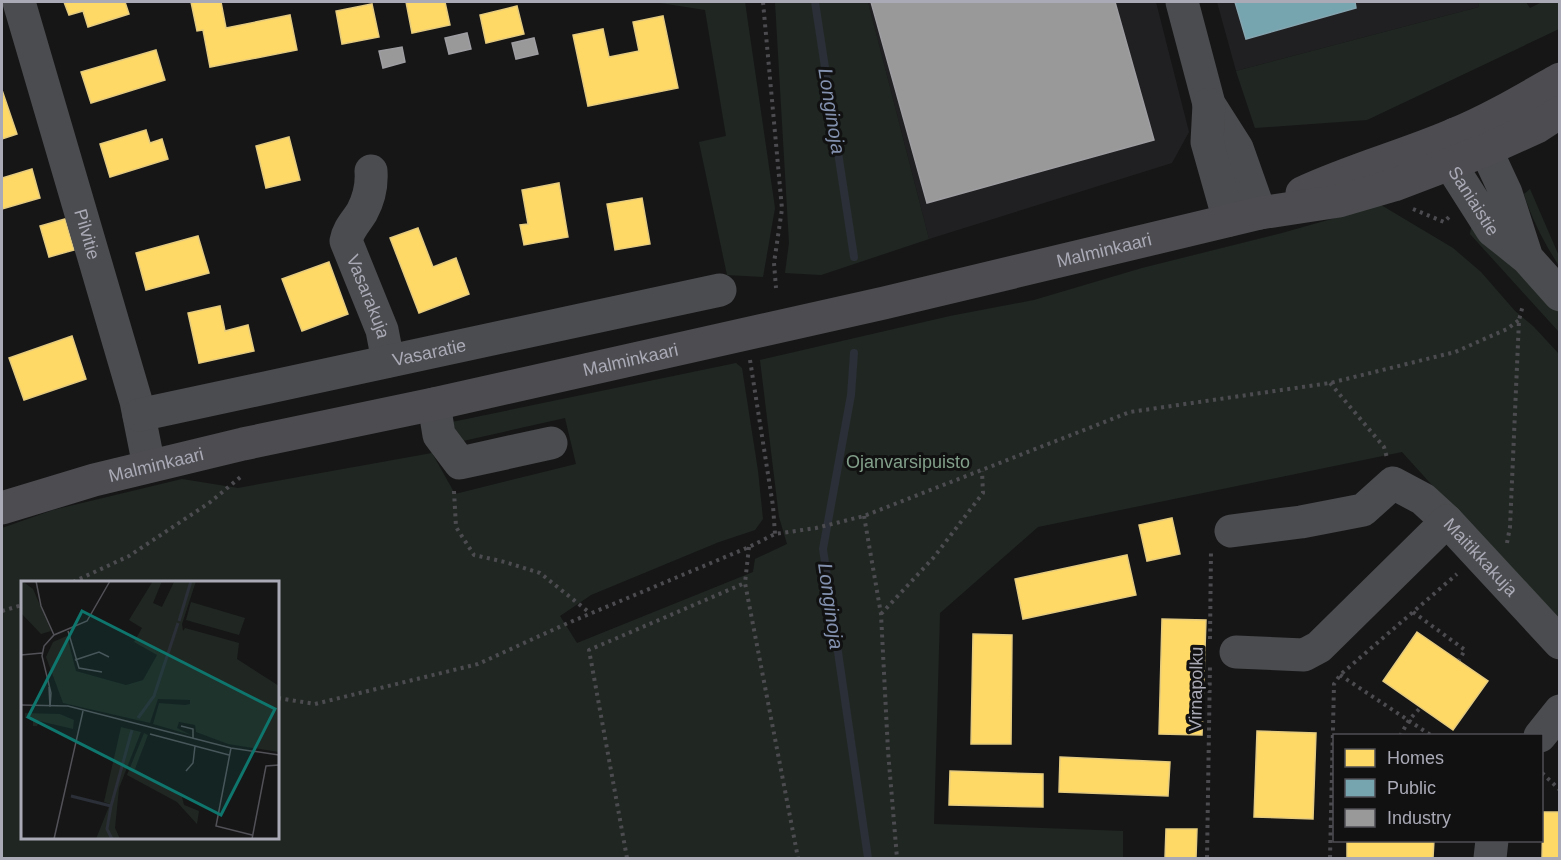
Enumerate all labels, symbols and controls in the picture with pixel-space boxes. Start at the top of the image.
water label: Longinoja [814,66,850,156]
street label: Saniaistie [1444,163,1503,239]
street label: Pilvitie [70,206,104,262]
street label: Malminkaari [1054,229,1154,271]
street label: Vasarakuja [343,252,394,341]
street label: Vasaratie [391,335,468,370]
street label: Malminkaari [581,340,680,380]
street label: Malminkaari [107,444,206,486]
park label: Ojanvarsipuisto [846,452,970,472]
street label: Maitikkakuja [1440,514,1522,601]
water label: Longinoja [814,562,848,650]
inset map [21,581,279,839]
street label: Virnapolku [1185,646,1207,732]
legend [1333,734,1543,842]
text: Homes [1387,748,1444,768]
text: Public [1387,778,1436,798]
text: Industry [1387,808,1451,828]

